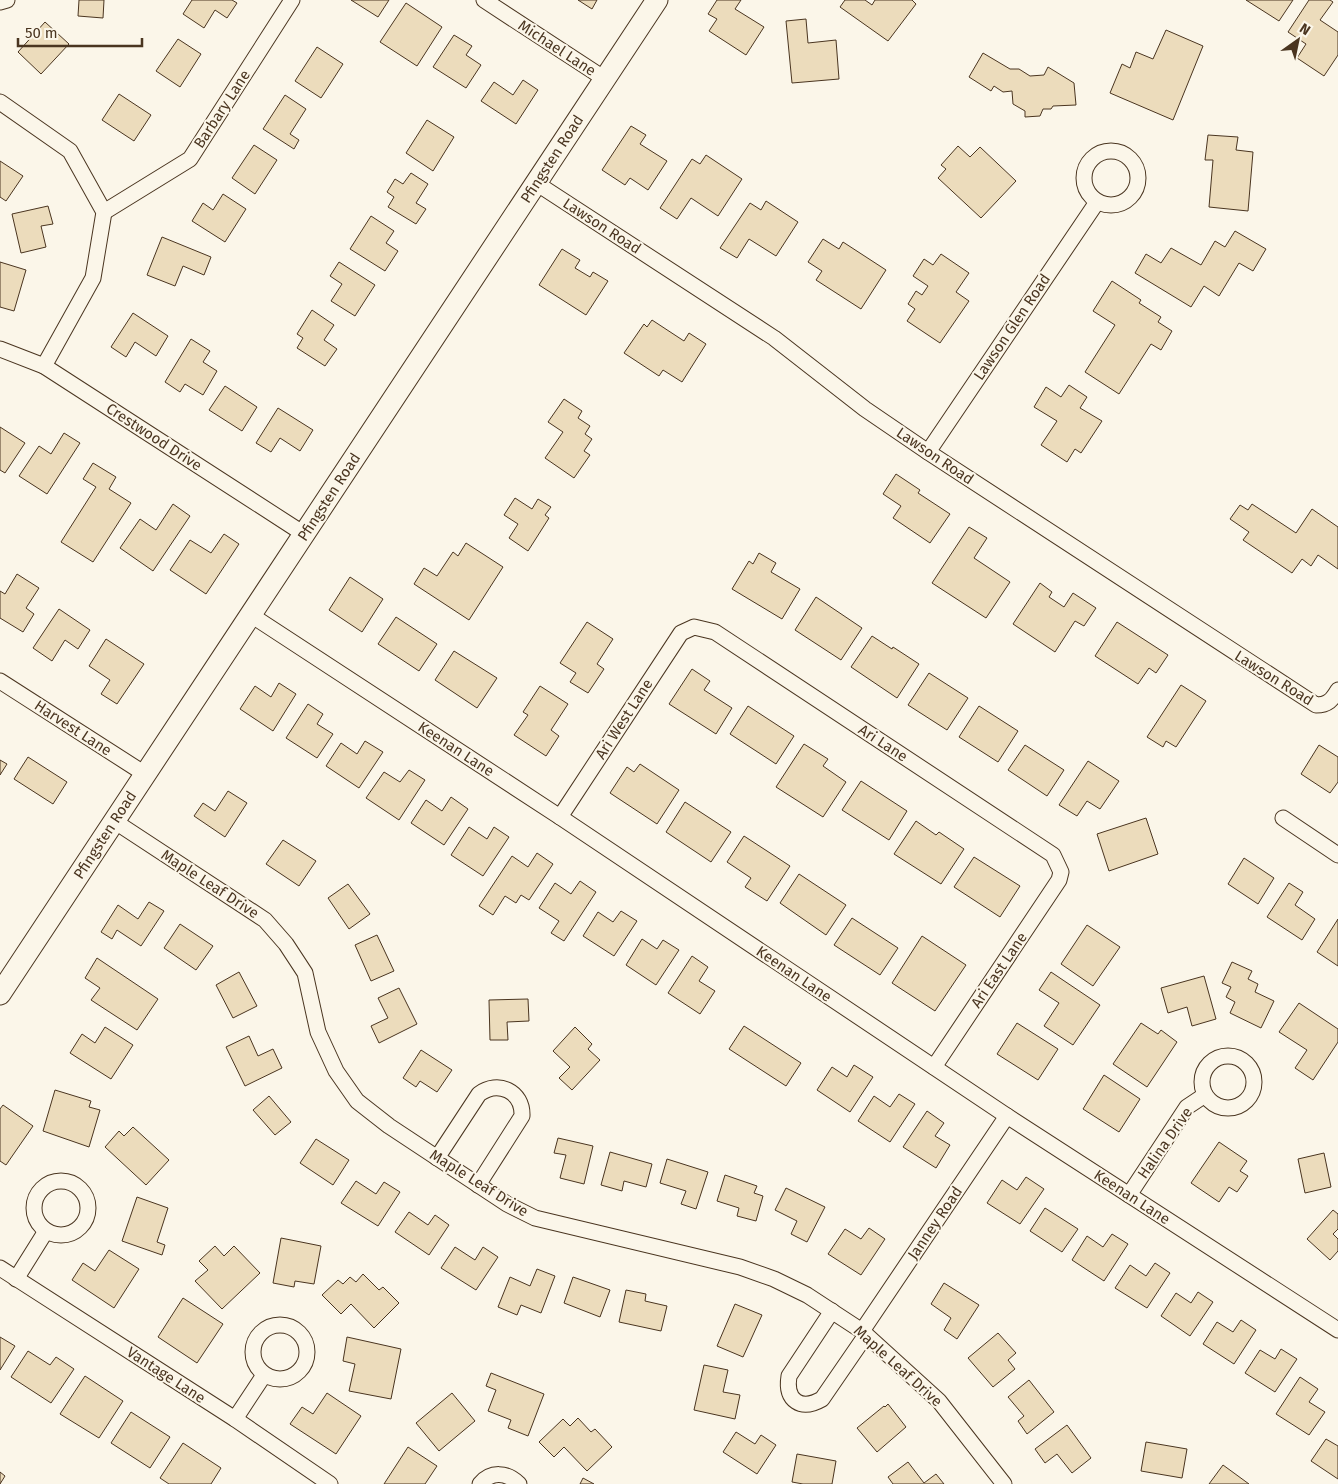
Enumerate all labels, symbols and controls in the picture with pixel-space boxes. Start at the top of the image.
scale bar [18,15,141,47]
north arrow [1273,15,1323,65]
street label: Michael Lane [515,16,599,80]
text: N [1296,20,1313,39]
text: 50 m [25,24,58,42]
street label: Barbary Lane [190,67,254,151]
street label: Pfingsten Road [517,112,587,206]
street label: Lawson Road [560,194,644,258]
street label: Lawson Glen Road [970,271,1054,383]
street label: Crestwood Drive [103,399,205,475]
street label: Lawson Road [893,424,977,488]
street label: Pfingsten Road [294,450,364,544]
street label: Lawson Road [1231,647,1317,709]
street label: Ari West Lane [591,676,657,762]
street label: Harvest Lane [31,696,115,760]
street label: Keenan Lane [415,718,497,780]
street label: Ari Lane [855,720,911,766]
street label: Pfingsten Road [70,788,140,882]
street label: Maple Leaf Drive [158,846,262,922]
street label: Ari East Lane [967,929,1031,1011]
street label: Keenan Lane [753,942,835,1006]
street label: Halina Drive [1134,1104,1196,1182]
street label: Maple Leaf Drive [426,1146,532,1220]
street label: Keenan Lane [1091,1166,1173,1228]
street label: Janney Road [904,1183,966,1263]
street label: Maple Leaf Drive [850,1322,946,1410]
street label: Vantage Lane [123,1343,209,1407]

